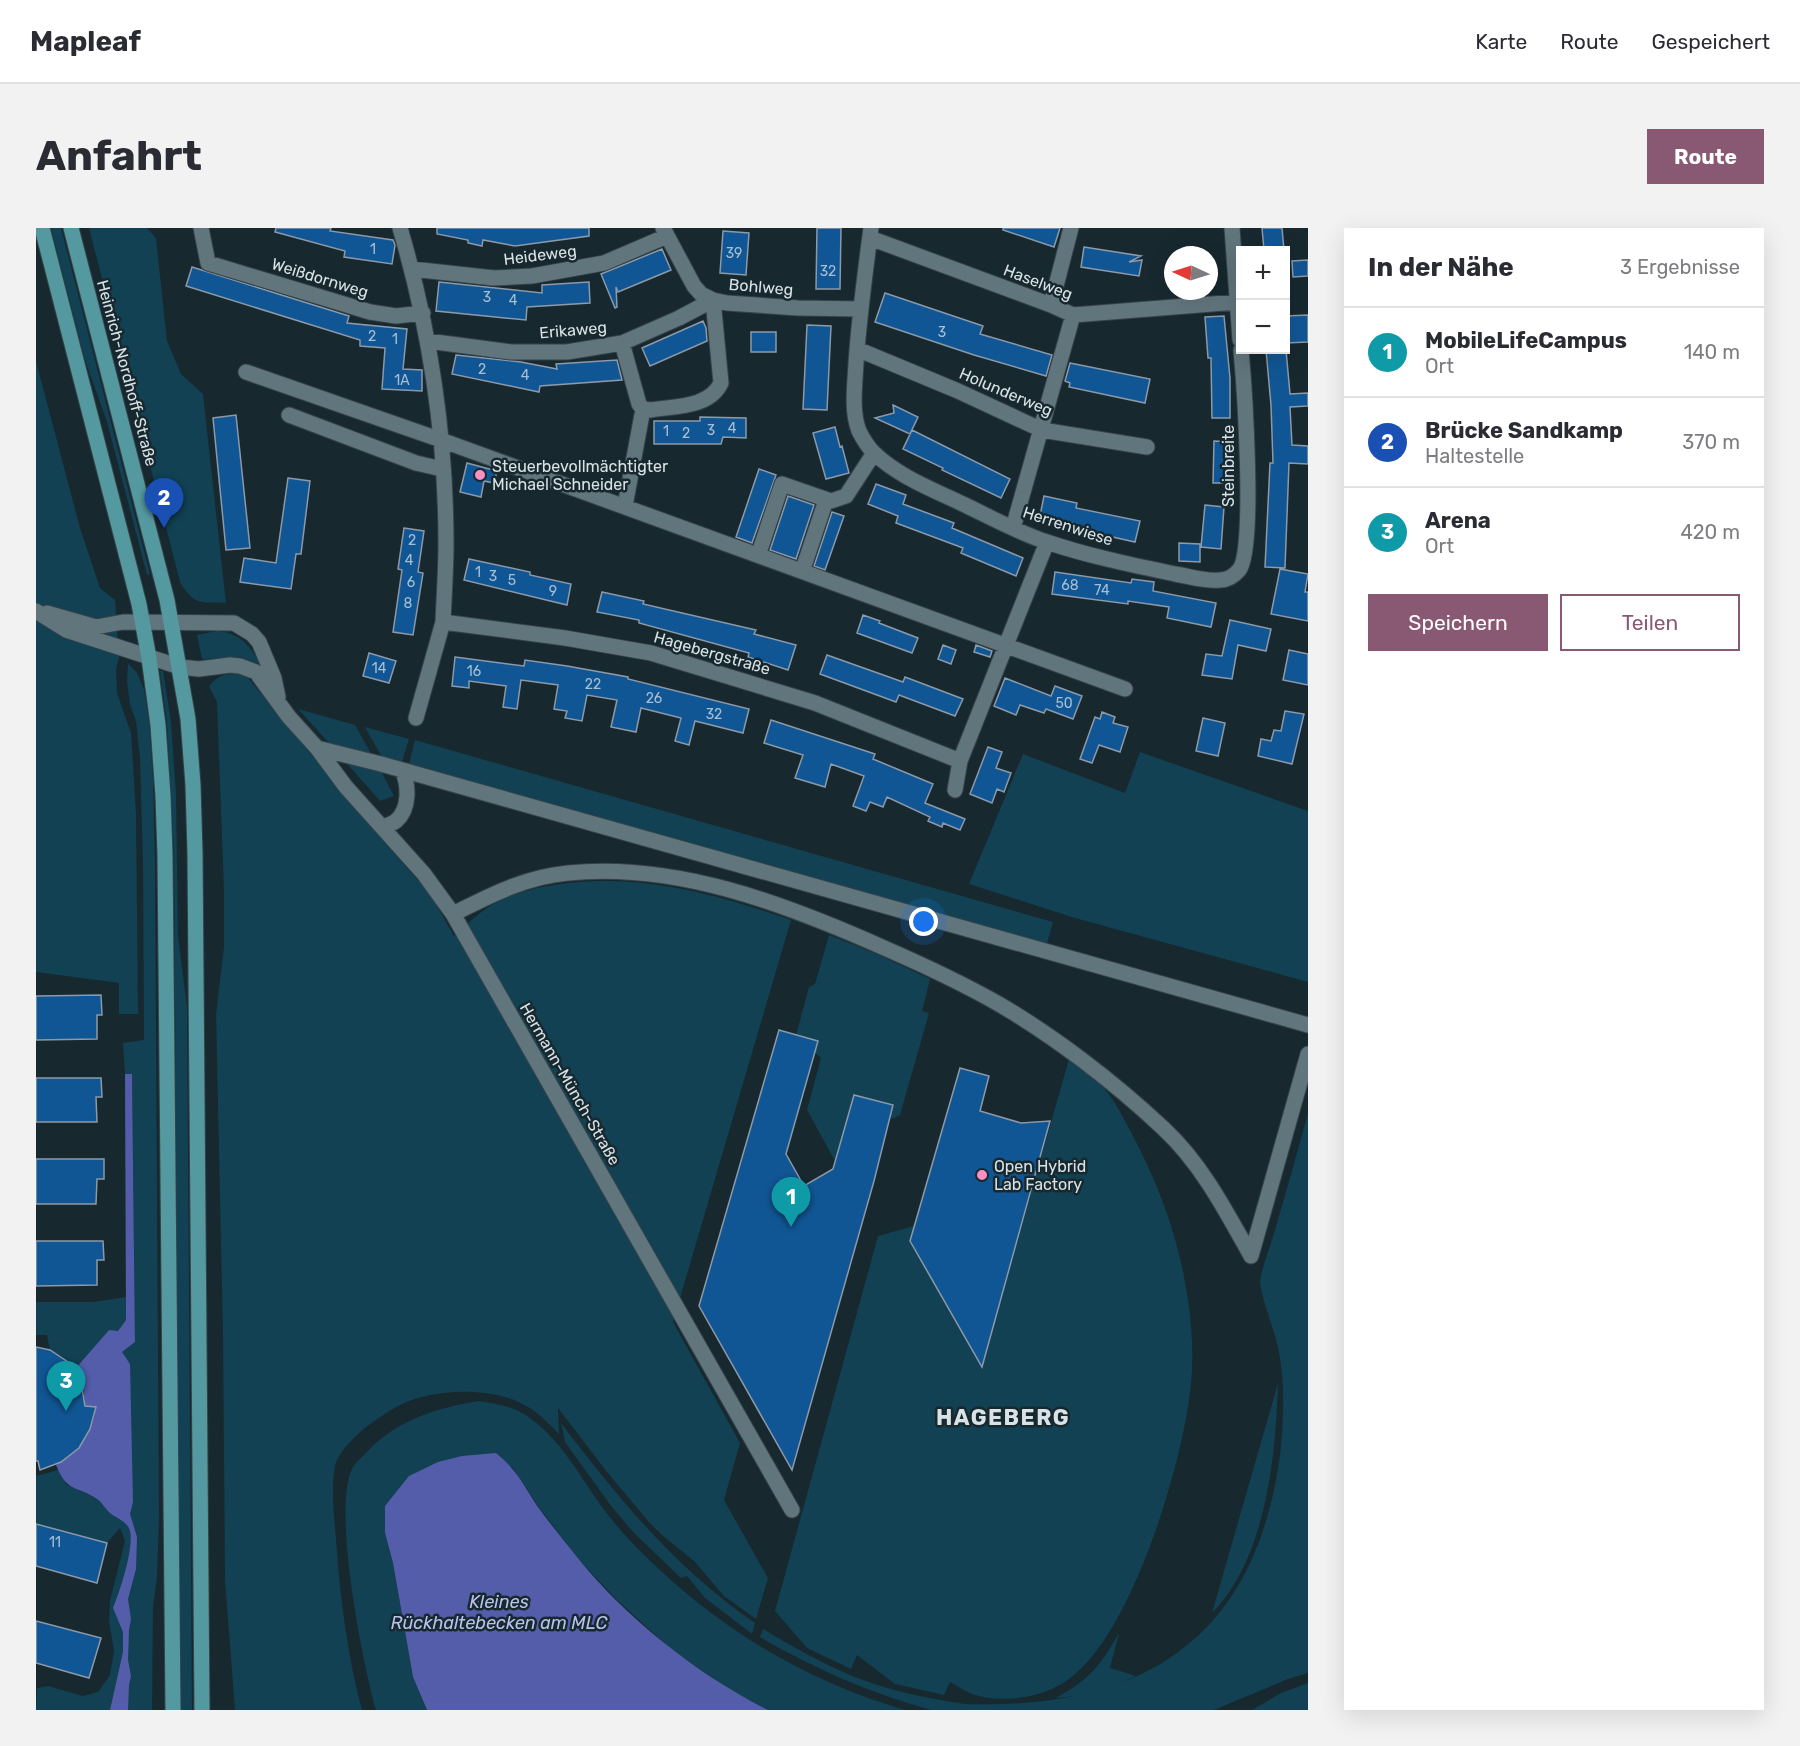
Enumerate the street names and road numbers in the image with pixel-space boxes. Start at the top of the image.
street label: Heideweg [502,241,578,269]
street label: Weißdornweg [269,254,371,302]
street label: Haselweg [1001,260,1075,304]
street label: Bohlweg [728,275,794,299]
street label: Heinrich-Nordhoff-Straße [93,278,161,468]
street label: Erikaweg [538,318,608,342]
street label: Holunderweg [956,364,1056,420]
street label: Steinbreite [1219,425,1238,507]
street label: Herrenwiese [1020,502,1116,550]
street label: Hagebergstraße [652,627,772,679]
street label: Hermann-Münch-Straße [516,1000,624,1168]

